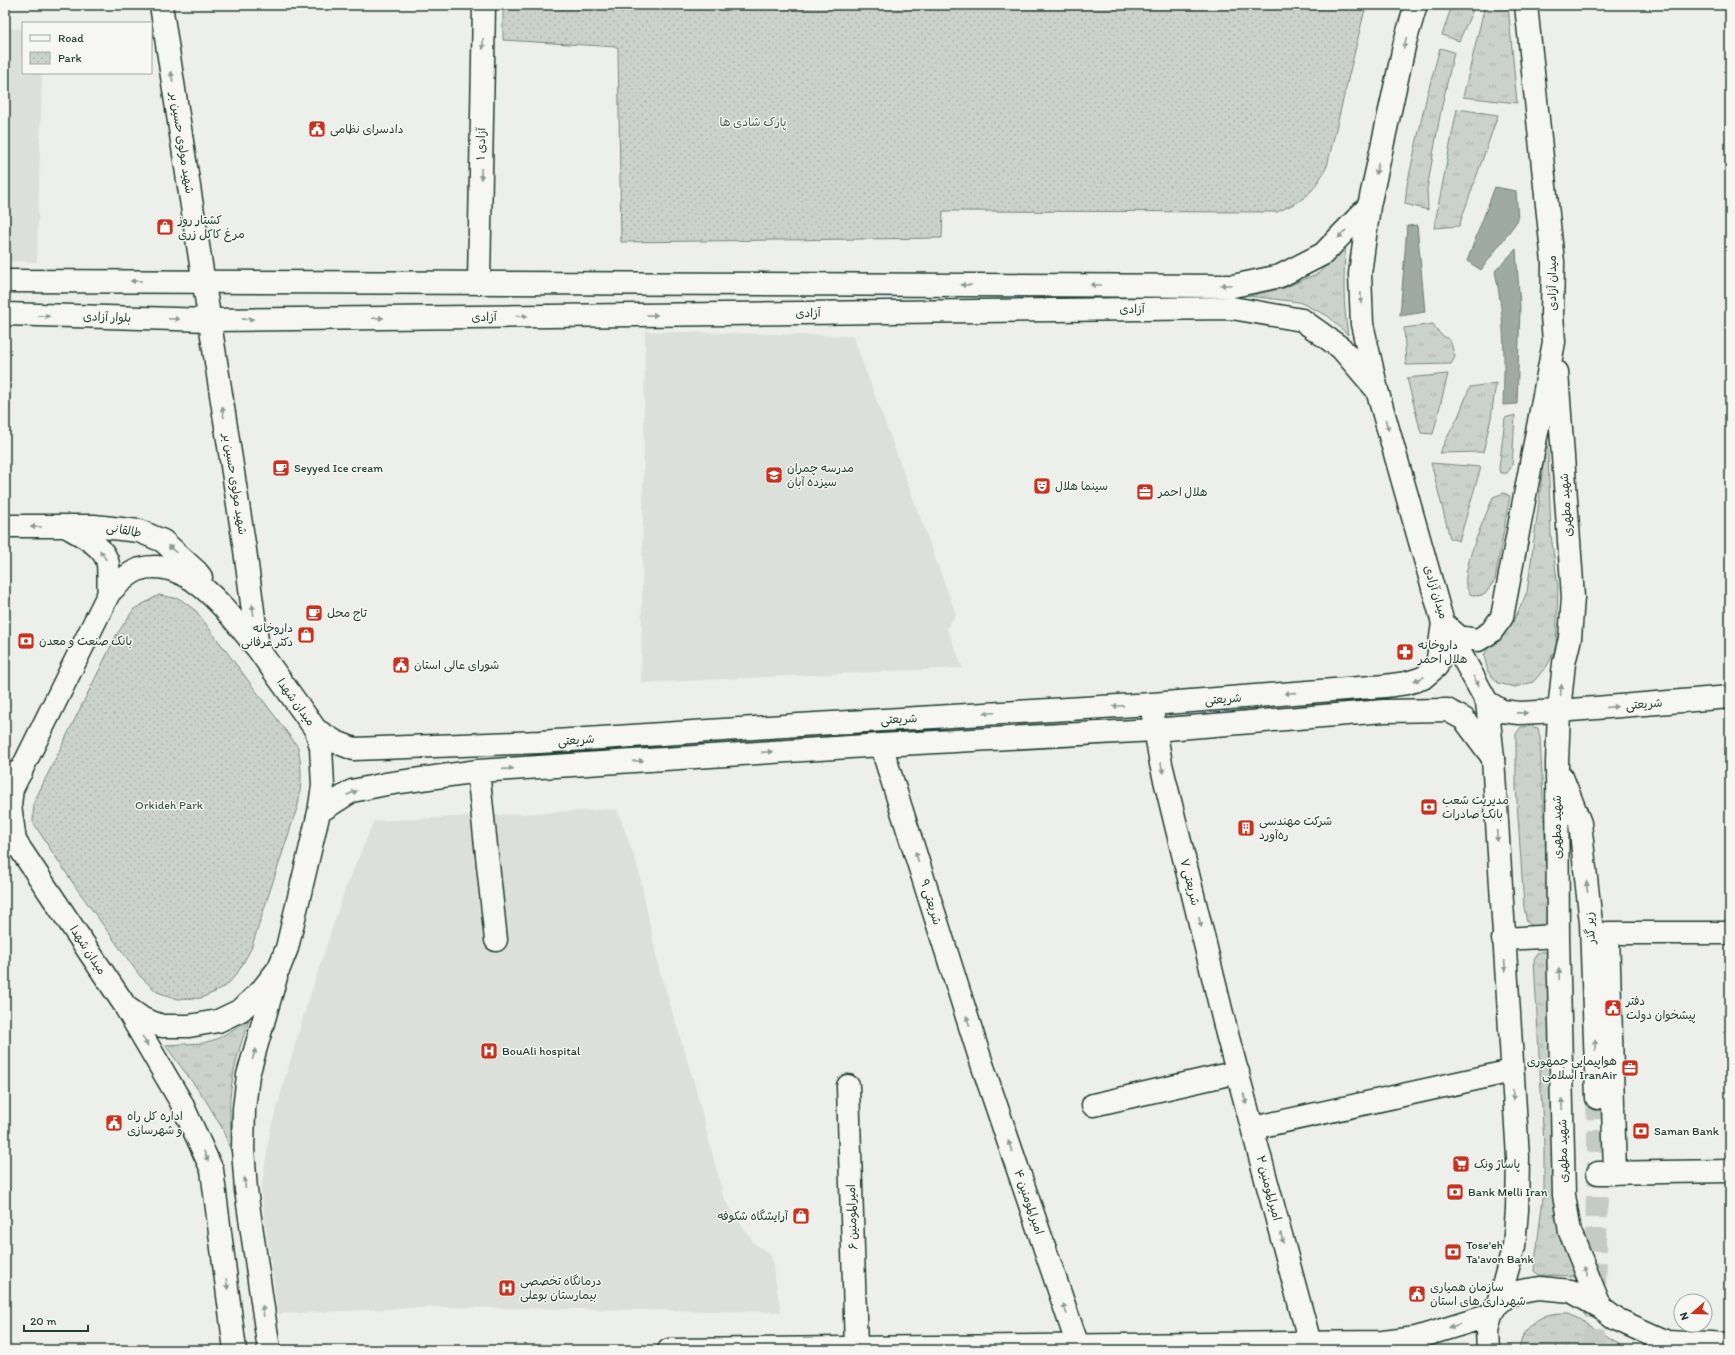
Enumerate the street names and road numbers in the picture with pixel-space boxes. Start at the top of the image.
street label: شهید مولوی حسین بر [166,90,197,195]
street label: آزادی ۱ [474,127,488,160]
street label: میدان آزادی [1545,255,1559,311]
street label: آزادی [1119,302,1146,316]
street label: آزادی [795,306,822,320]
street label: بلوار آزادی [83,309,131,326]
street label: آزادی [471,310,498,324]
street label: شهید مولوی حسین بر [219,431,250,536]
street label: شهید مطهری [1557,473,1575,537]
street label: طالقانی [105,520,143,541]
street label: میدان آزادی [1421,563,1451,621]
street label: میدان شهدا [274,676,318,728]
street label: شریعتی [1204,691,1242,708]
street label: شریعتی [1625,695,1663,714]
street label: شریعتی [880,711,918,728]
street label: شریعتی [557,732,595,749]
street label: شهید مطهری [1550,795,1564,859]
street label: شریعتی ۷ [1176,857,1203,907]
street label: شریعتی ۹ [916,877,945,927]
street label: زیر گذر [1582,911,1598,946]
street label: میدان شهدا [67,923,109,977]
street label: شهید مطهری [1555,1119,1571,1183]
street label: امیرالمومنین ۲ [1254,1154,1284,1222]
street label: امیرالمومنین ۴ [1011,1168,1047,1236]
street label: امیرالمومنین ۶ [844,1184,860,1250]

